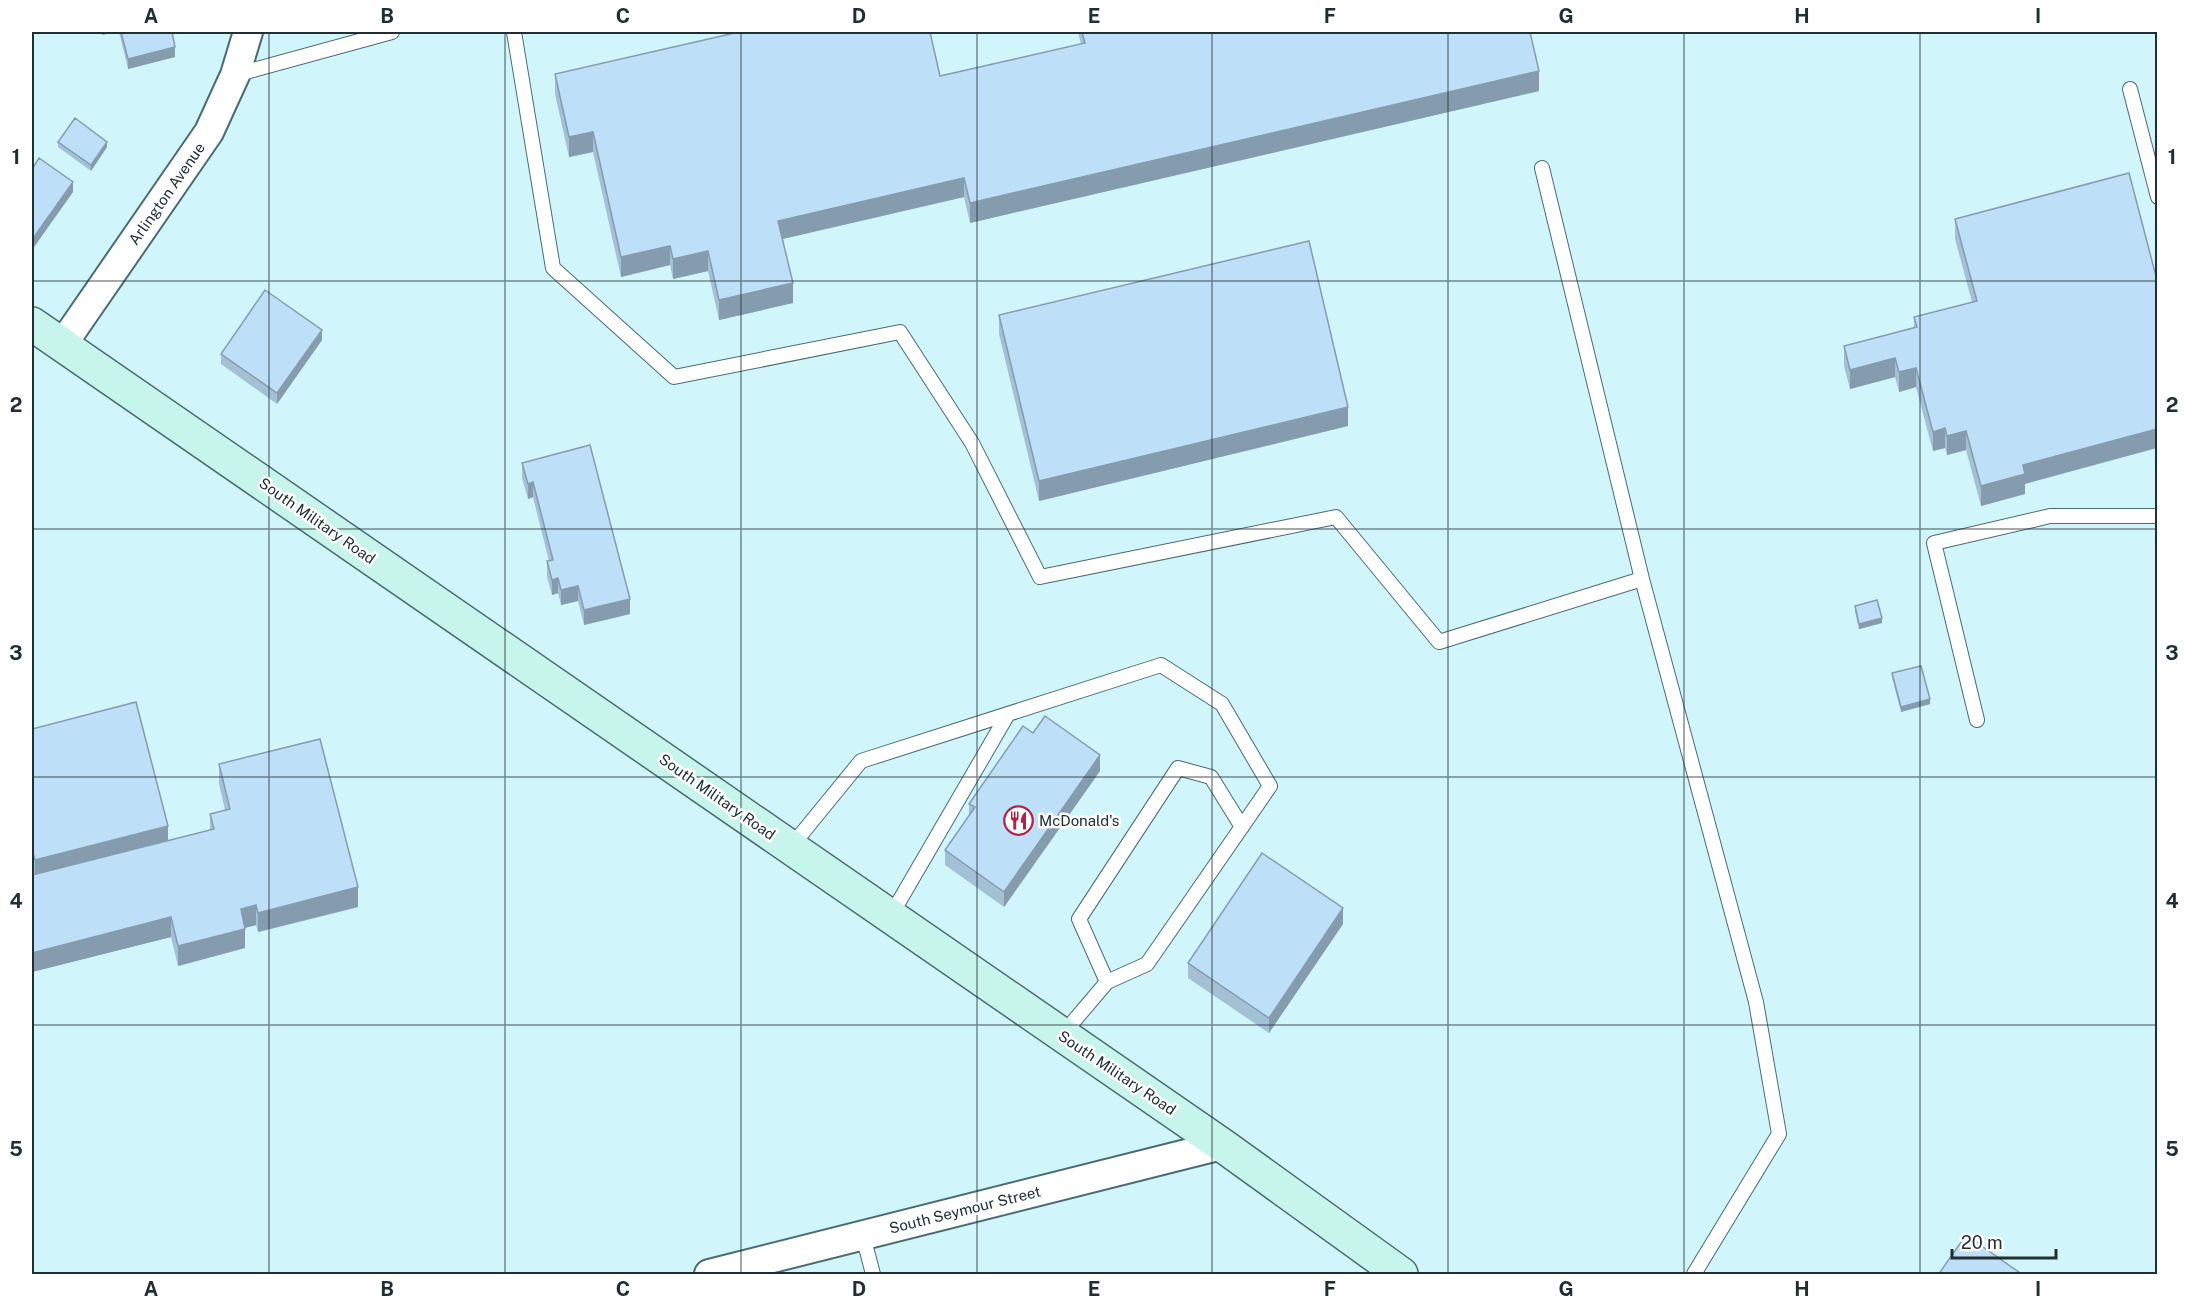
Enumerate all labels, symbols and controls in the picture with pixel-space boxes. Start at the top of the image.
text: A [144,4,158,28]
text: B [380,4,394,28]
text: C [616,4,630,28]
text: D [852,4,866,28]
text: E [1088,4,1100,28]
text: F [1324,4,1336,28]
text: G [1558,4,1574,28]
text: H [1794,4,1810,28]
text: I [2035,4,2041,28]
street label: Arlington Avenue [125,139,208,248]
text: 1 [12,145,20,169]
text: 1 [2168,145,2176,169]
text: 2 [10,393,22,417]
text: 2 [2166,393,2178,417]
street label: South Military Road [256,474,379,567]
text: 3 [9,641,23,665]
text: 3 [2165,641,2179,665]
street label: South Military Road [656,750,779,843]
restaurant icon: McDonald's [1002,805,1034,837]
place label: McDonald's [1039,812,1119,829]
text: 4 [9,889,23,913]
text: 4 [2165,889,2179,913]
street label: South Military Road [1055,1027,1179,1118]
text: 5 [9,1137,23,1161]
text: 5 [2165,1137,2179,1161]
street label: South Seymour Street [887,1182,1042,1237]
scale bar [1952,1222,2056,1260]
text: 20 m [1961,1232,2003,1253]
text: A [144,1277,158,1301]
text: B [380,1277,394,1301]
text: C [616,1277,630,1301]
text: D [852,1277,866,1301]
text: E [1088,1277,1100,1301]
text: F [1324,1277,1336,1301]
text: G [1558,1277,1574,1301]
text: H [1794,1277,1810,1301]
text: I [2035,1277,2041,1301]

